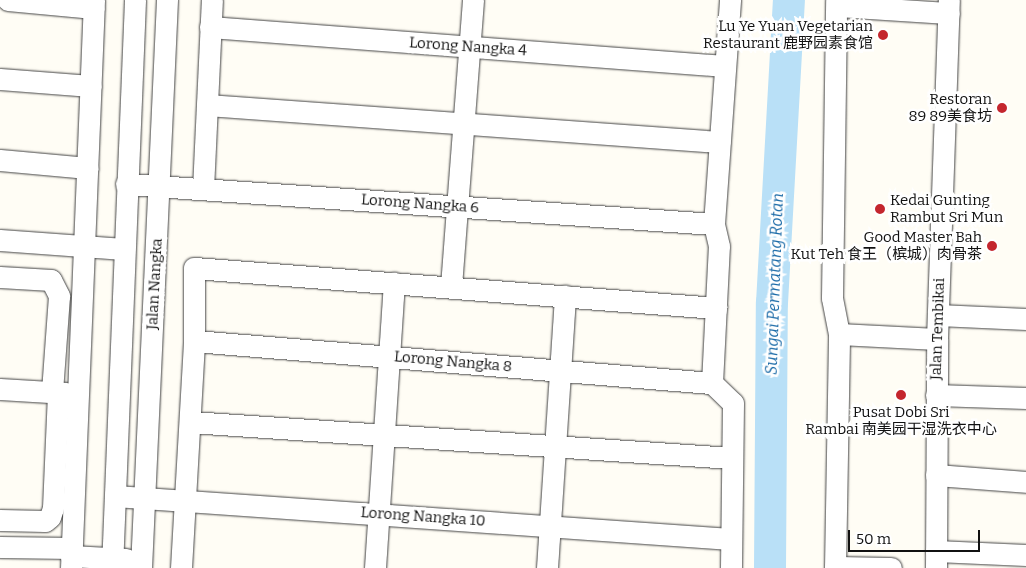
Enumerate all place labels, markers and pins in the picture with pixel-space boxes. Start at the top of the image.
place label: Lu Ye Yuan Vegetarian Restaurant 鹿野园素食馆 [703,17,873,52]
marker: Lu Ye Yuan Vegetarian Restaurant 鹿野园素食馆 [877,29,889,41]
place label: Restoran 89 89美食坊 [908,90,992,125]
marker: Restoran 89 89美食坊 [996,102,1008,114]
place label: Kedai Gunting Rambut Sri Mun [890,191,1003,226]
marker: Kedai Gunting Rambut Sri Mun [874,203,886,215]
place label: Good Master Bah Kut Teh 食王（槟城）肉骨茶 [791,228,982,263]
marker: Good Master Bah Kut Teh 食王（槟城）肉骨茶 [986,240,998,252]
marker: Pusat Dobi Sri Rambai 南美园干湿洗衣中心 [895,389,907,401]
place label: Pusat Dobi Sri Rambai 南美园干湿洗衣中心 [805,403,997,438]

